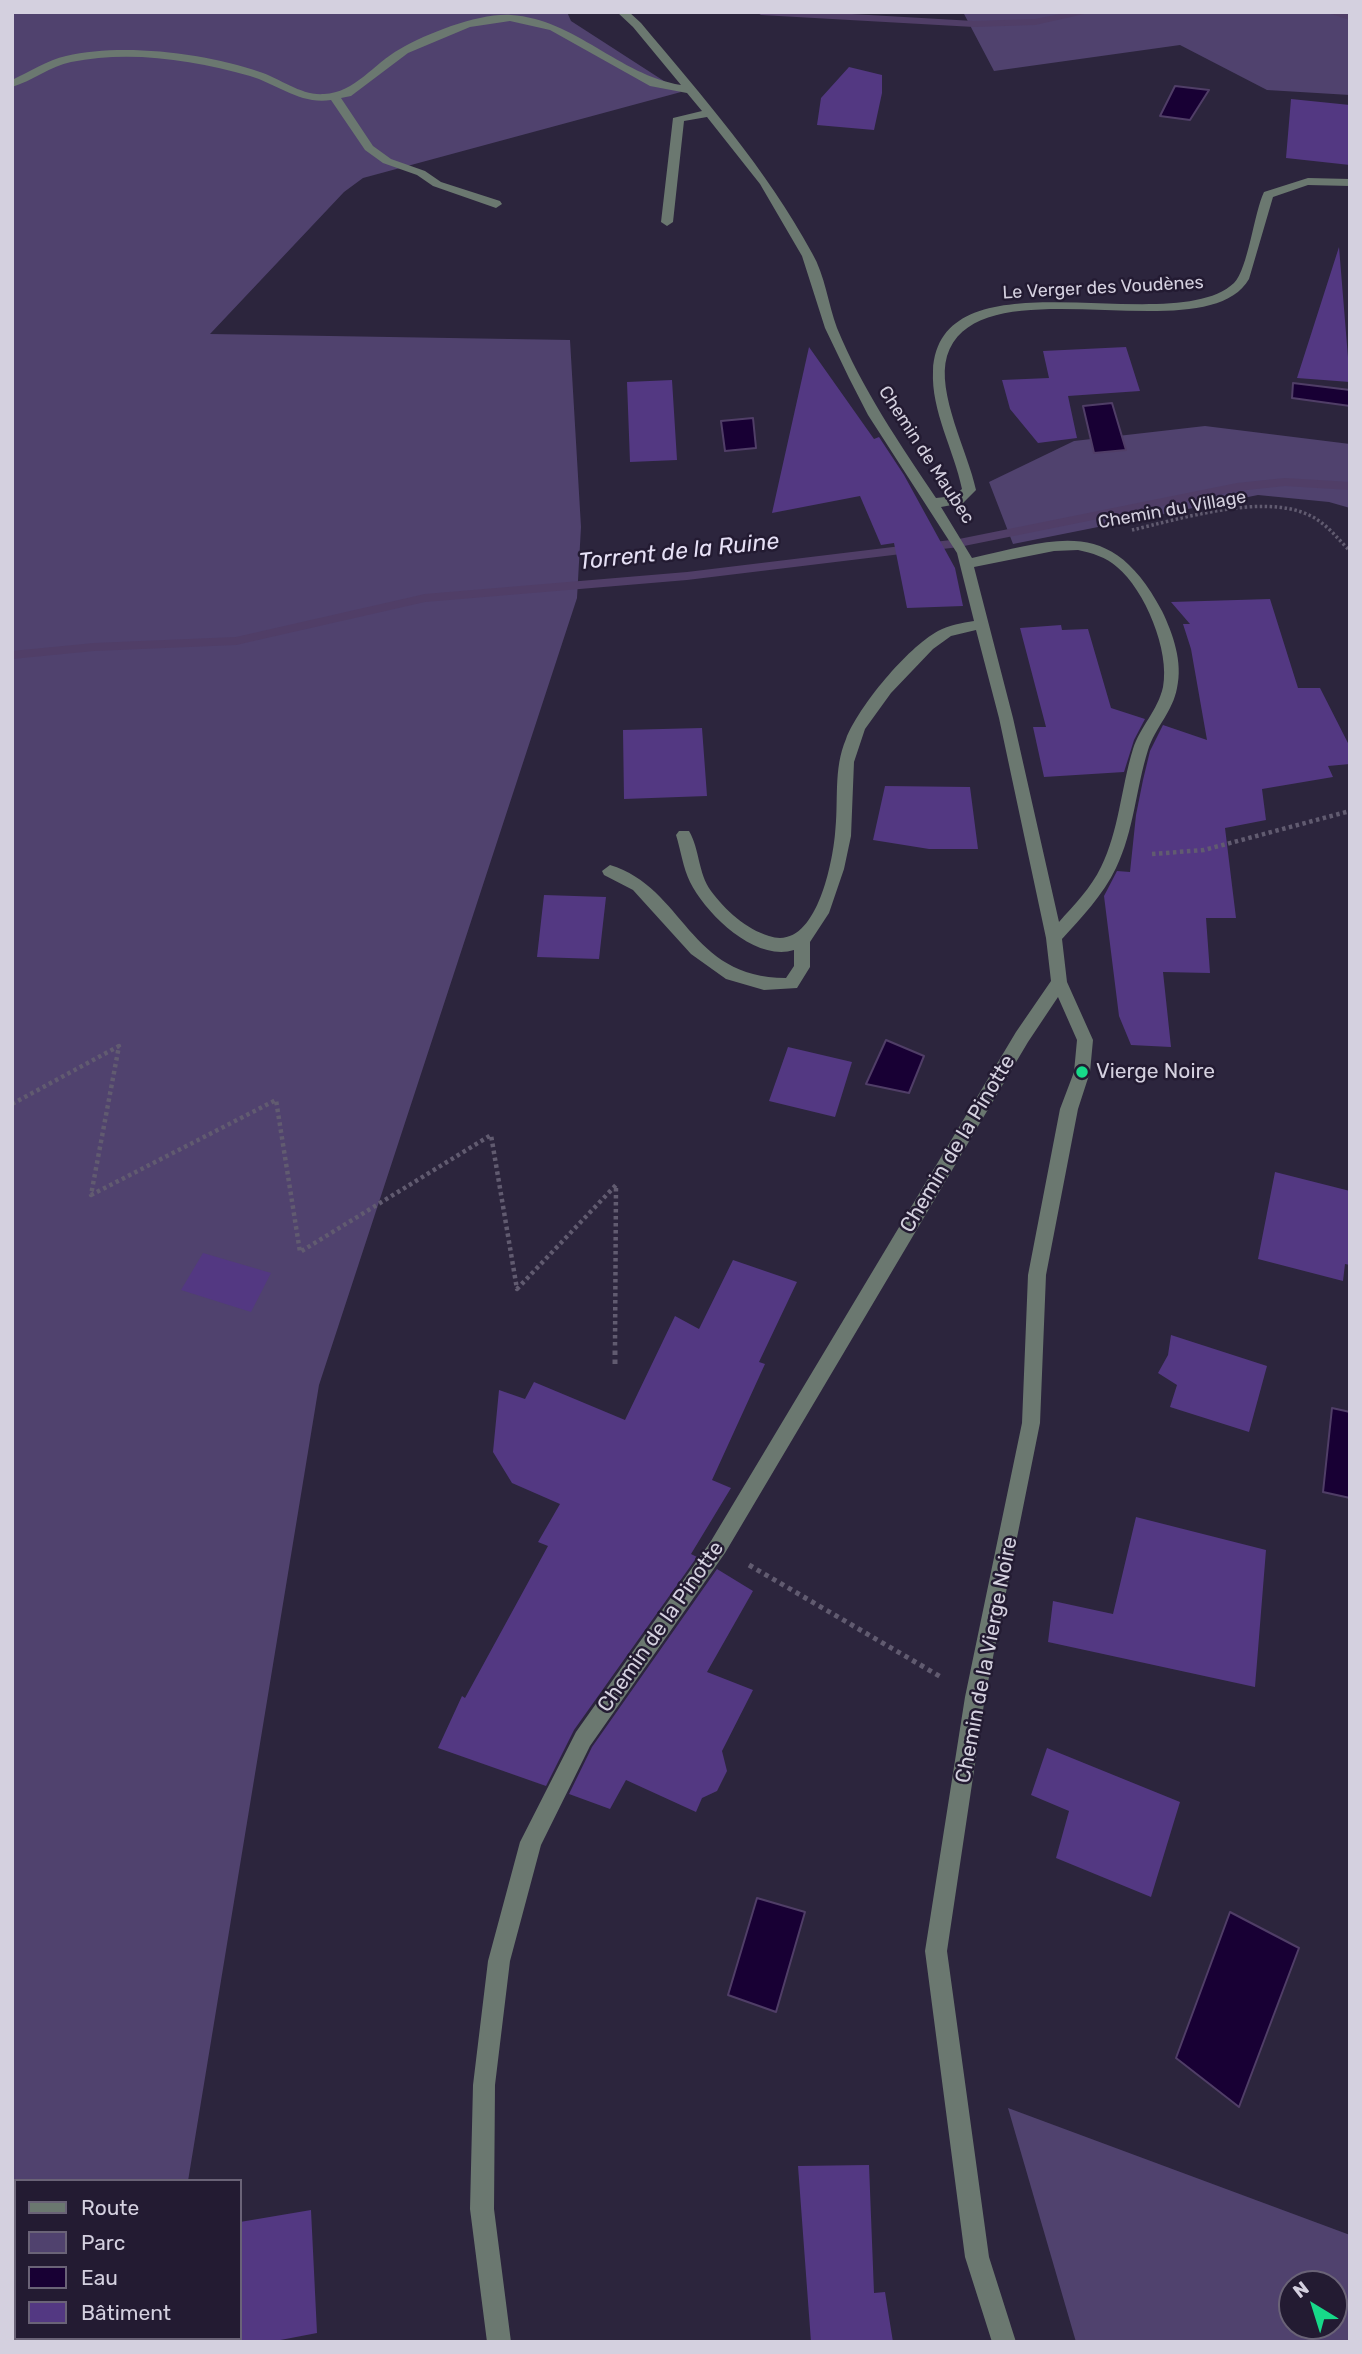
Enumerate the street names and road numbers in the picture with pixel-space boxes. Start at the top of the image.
street label: Le Verger des Voudènes [1002,272,1204,304]
street label: Chemin de Maubec [873,382,979,528]
street label: Chemin du Village [1096,486,1248,534]
street label: Chemin de la Pinotte [895,1051,1021,1237]
street label: Chemin de la Vierge Noire [951,1535,1023,1785]
street label: Chemin de la Pinotte [593,1537,729,1717]

